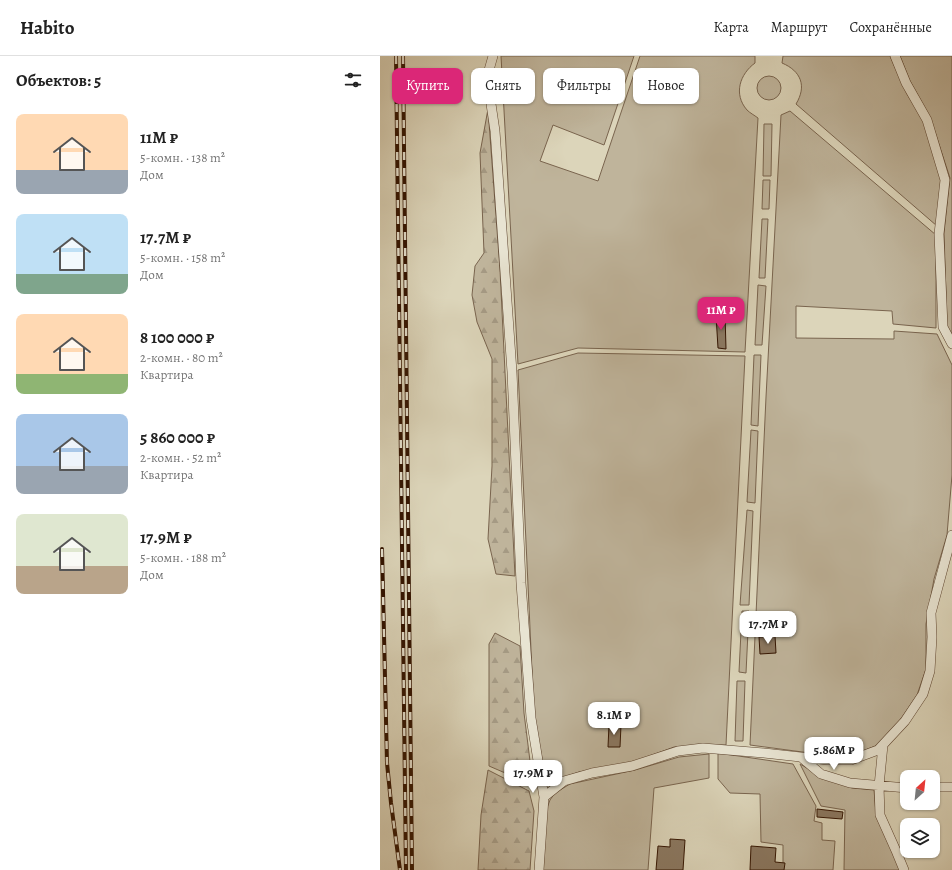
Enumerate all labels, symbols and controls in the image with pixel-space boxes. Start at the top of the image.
text: Habito [20,15,74,41]
text: Карта [714,18,749,37]
text: Маршрут [771,18,827,37]
text: Сохранённые [849,18,932,37]
chip: Купить [392,68,463,104]
chip: Снять [471,68,535,104]
chip: Фильтры [543,68,625,104]
chip: Новое [633,68,699,104]
text: Объектов: 5 [16,69,101,92]
icon: filters [342,69,364,91]
text: 11M ₽ [140,126,178,149]
icon: home [48,130,96,178]
text: 5-комн. · 138 m² [140,149,225,166]
text: Дом [140,166,164,183]
text: 17.7M ₽ [140,226,191,249]
icon: home [48,230,96,278]
text: 5-комн. · 158 m² [140,249,225,266]
text: Дом [140,266,164,283]
pin: 11M ₽ [693,297,749,331]
text: 11M ₽ [706,301,736,318]
text: 8 100 000 ₽ [140,326,215,349]
icon: home [48,330,96,378]
text: 2-комн. · 80 m² [140,349,223,366]
text: Квартира [140,366,194,383]
text: 5 860 000 ₽ [140,426,215,449]
icon: home [48,430,96,478]
text: 2-комн. · 52 m² [140,449,221,466]
text: Квартира [140,466,194,483]
text: 17.9M ₽ [140,526,192,549]
icon: home [48,530,96,578]
text: 5-комн. · 188 m² [140,549,226,566]
text: Дом [140,566,164,583]
pin: 17.7M ₽ [731,611,805,645]
text: 17.7M ₽ [748,615,788,632]
pin: 8.1M ₽ [581,702,647,736]
text: 8.1M ₽ [597,706,631,723]
pin: 5.86M ₽ [797,737,871,771]
text: 5.86M ₽ [813,741,855,758]
pin: 17.9M ₽ [496,760,570,794]
text: 17.9M ₽ [513,764,553,781]
north arrow [900,770,940,810]
map controls [900,770,940,858]
button: layers [900,818,940,858]

